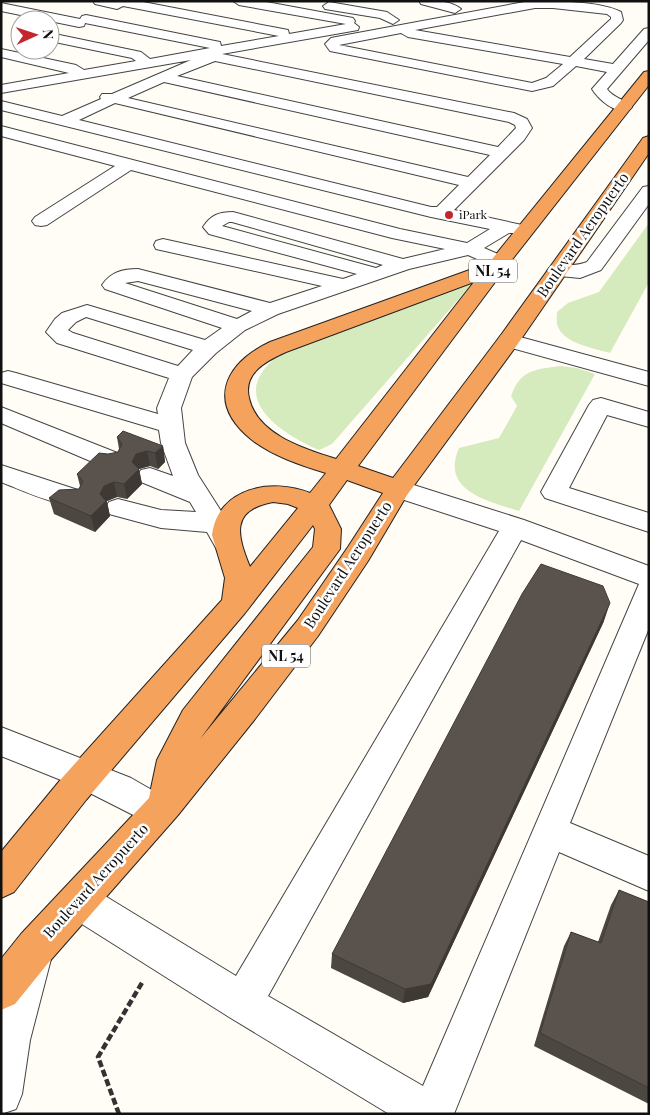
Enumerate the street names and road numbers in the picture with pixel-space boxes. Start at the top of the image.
street label: Boulevard Aeropuerto [532,168,633,301]
road number: NL 54 [469,260,517,282]
street label: Boulevard Aeropuerto [299,497,396,632]
road number: NL 54 [262,644,310,668]
street label: Boulevard Aeropuerto [38,819,152,942]

